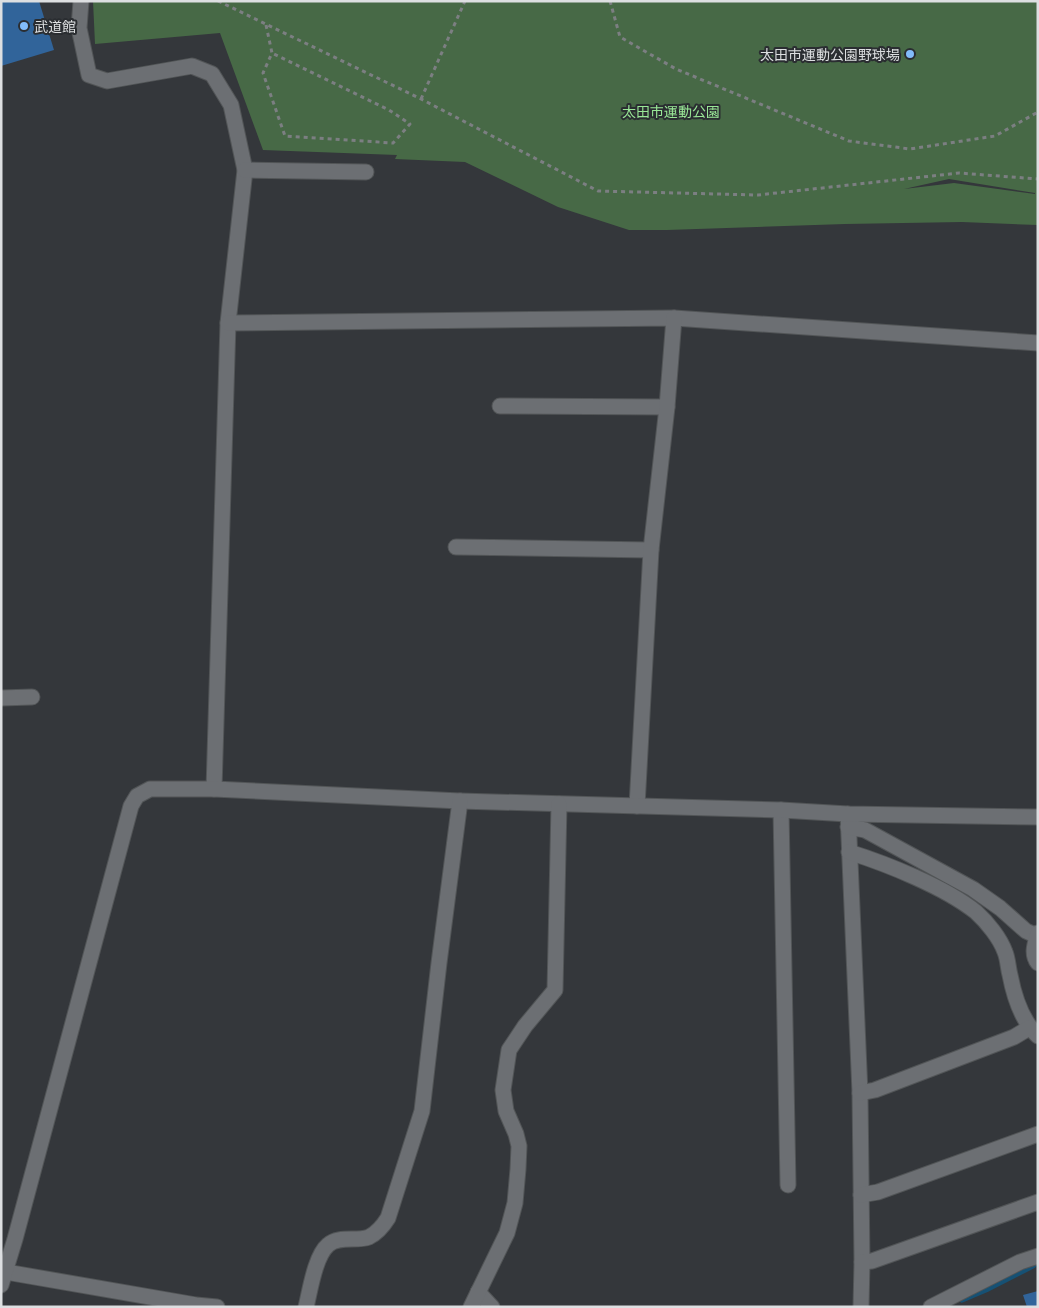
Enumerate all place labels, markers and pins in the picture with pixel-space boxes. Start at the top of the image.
place label: 武道館 [34,18,76,35]
marker: 武道館 [18,20,30,32]
place label: 太田市運動公園野球場 [760,46,900,63]
marker: 太田市運動公園野球場 [904,48,916,60]

